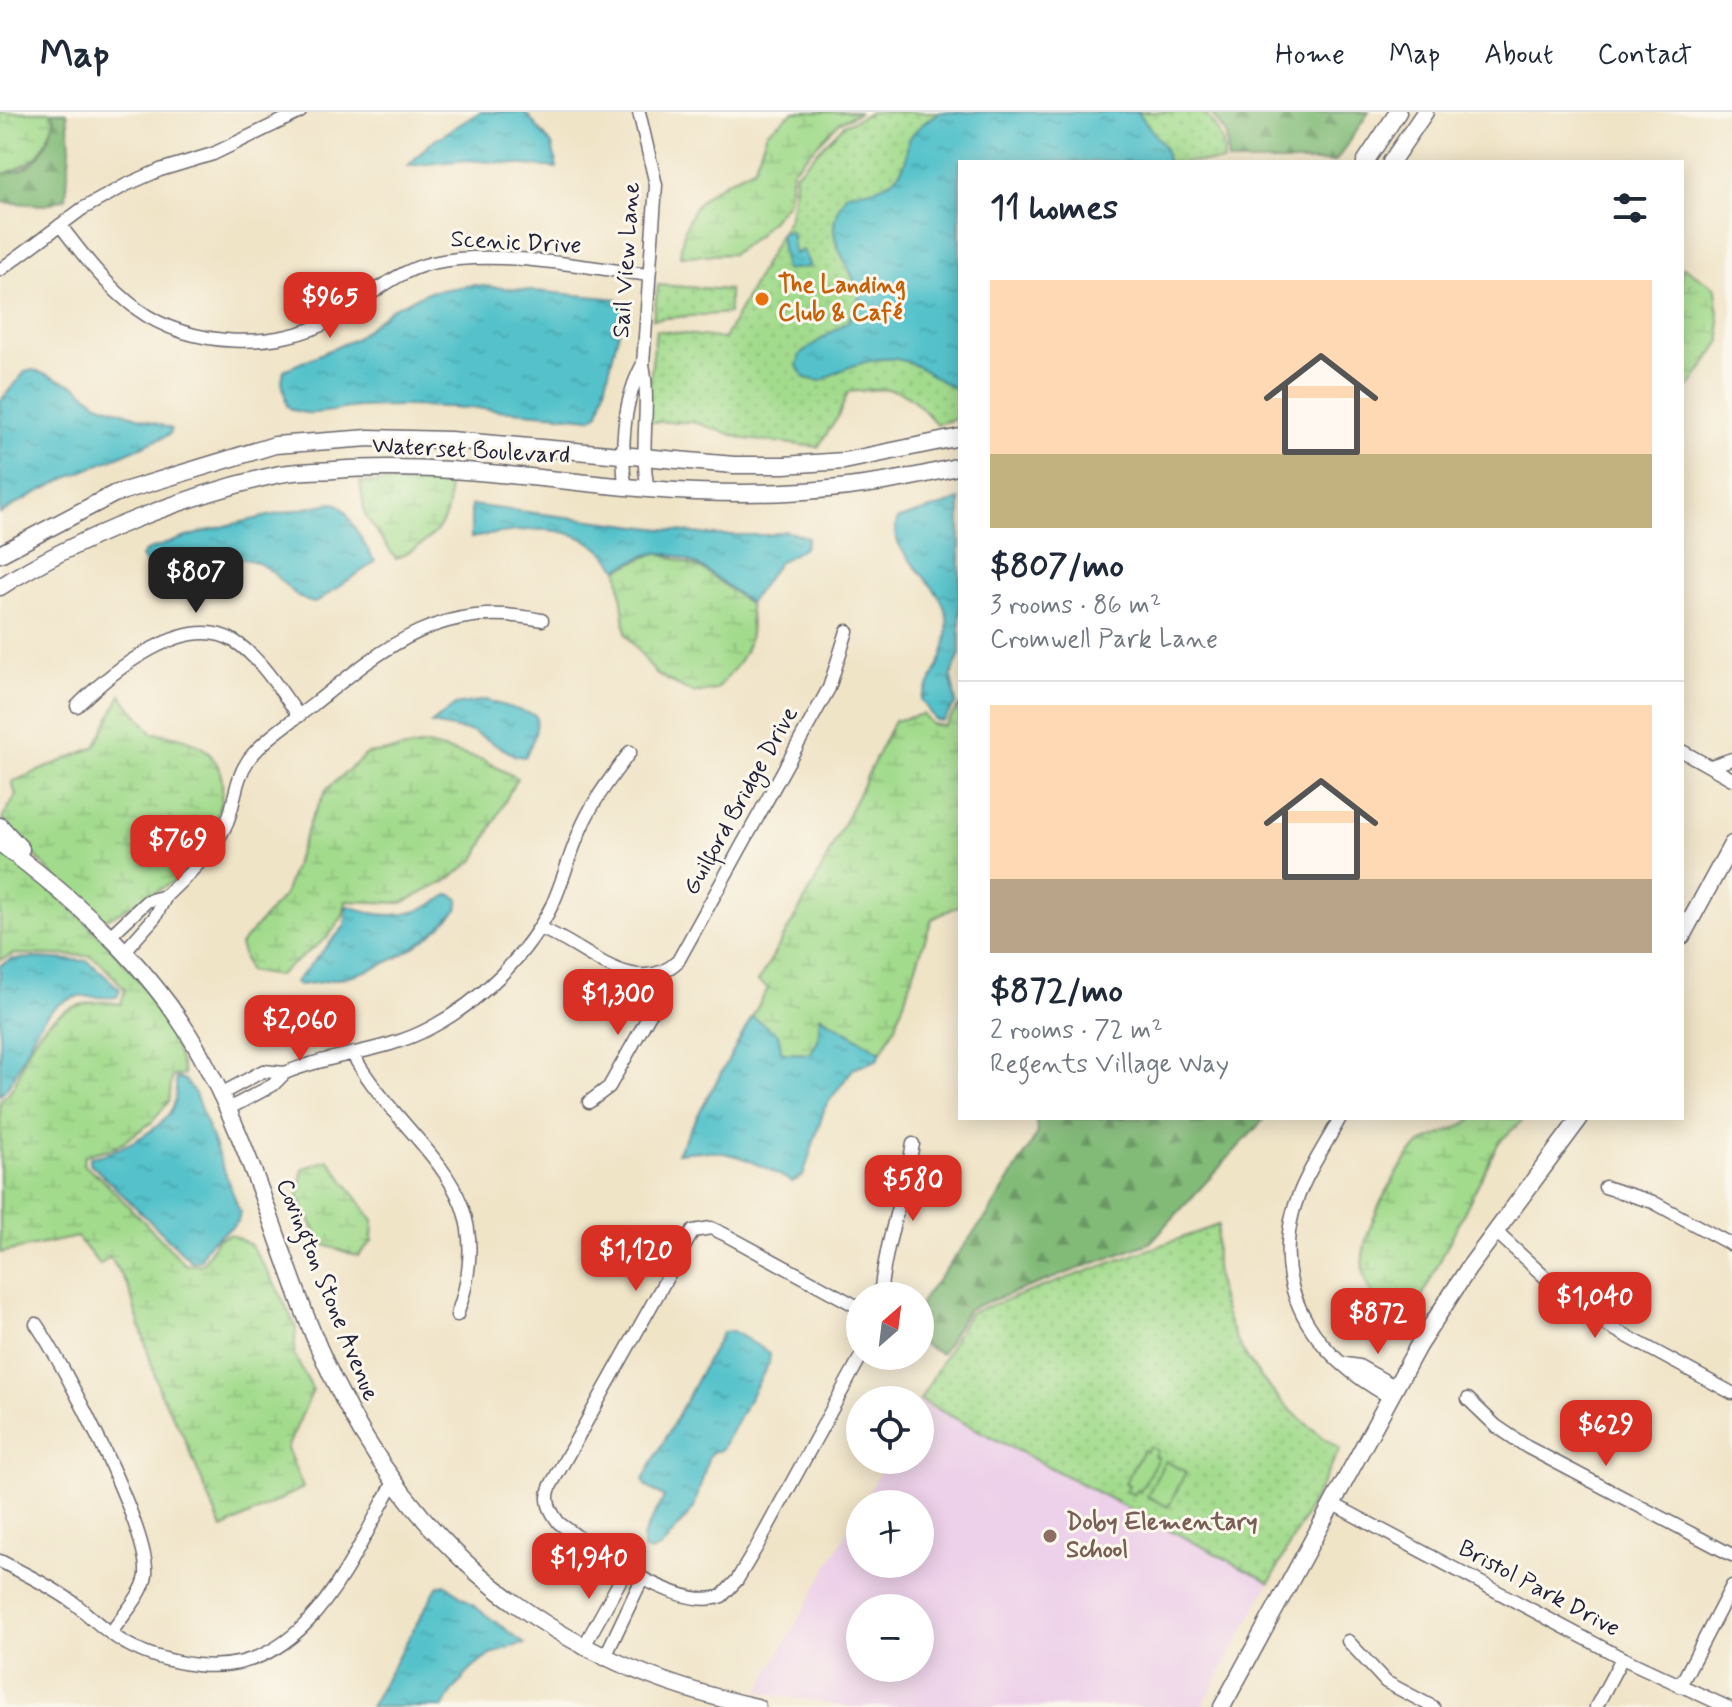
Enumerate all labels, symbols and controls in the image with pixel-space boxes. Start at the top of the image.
text: Map [40,31,110,80]
text: Home [1275,37,1345,74]
text: Map [1389,37,1440,74]
text: About [1484,37,1553,74]
text: Contact [1597,37,1692,74]
street label: Sail View Lane [606,181,648,339]
text: 11 homes [990,186,1118,231]
icon: filters [1608,186,1652,230]
street label: Scenic Drive [450,224,582,262]
place label: The Landing Club & Café [778,270,906,329]
pin: $965 [283,272,377,340]
text: $965 [302,281,358,315]
marker: The Landing Club & Café [753,290,771,308]
icon: home [1249,332,1393,476]
street label: Waterset Boulevard [371,430,571,472]
text: $807/mo [990,544,1124,589]
pin: $807 [149,547,243,615]
text: $807 [166,556,226,590]
text: 3 rooms · 86 m² [990,589,1161,623]
text: Cromwell Park Lane [990,623,1218,657]
street label: Guilford Bridge Drive [676,701,808,902]
icon: home [1249,757,1393,901]
pin: $769 [131,815,225,883]
text: $769 [148,824,208,858]
pin: $1,300 [553,969,683,1037]
text: $872/mo [990,969,1123,1014]
text: $1,300 [581,978,655,1012]
pin: $2,060 [235,995,365,1063]
text: $2,060 [262,1004,338,1038]
text: 2 rooms · 72 m² [990,1014,1163,1048]
text: Regents Village Way [990,1048,1229,1082]
pin: $580 [866,1155,960,1223]
text: $580 [883,1164,943,1198]
street label: Covington Stone Avenue [265,1174,386,1407]
pin: $1,120 [571,1225,701,1293]
text: $1,120 [599,1234,673,1268]
pin: $1,040 [1530,1272,1660,1340]
text: $1,040 [1556,1281,1634,1315]
north arrow [846,1282,934,1370]
map controls [846,1282,934,1682]
pin: $872 [1331,1288,1425,1356]
text: $872 [1349,1297,1407,1331]
button: locate [846,1386,934,1474]
pin: $629 [1559,1400,1653,1468]
text: $629 [1578,1409,1634,1443]
button: + [846,1490,934,1578]
place label: Doby Elementary School [1066,1507,1257,1566]
marker: Doby Elementary School [1041,1527,1059,1545]
pin: $1,940 [524,1533,654,1601]
street label: Bristol Park Drive [1453,1533,1625,1645]
text: $1,940 [550,1542,628,1576]
button: − [846,1594,934,1682]

